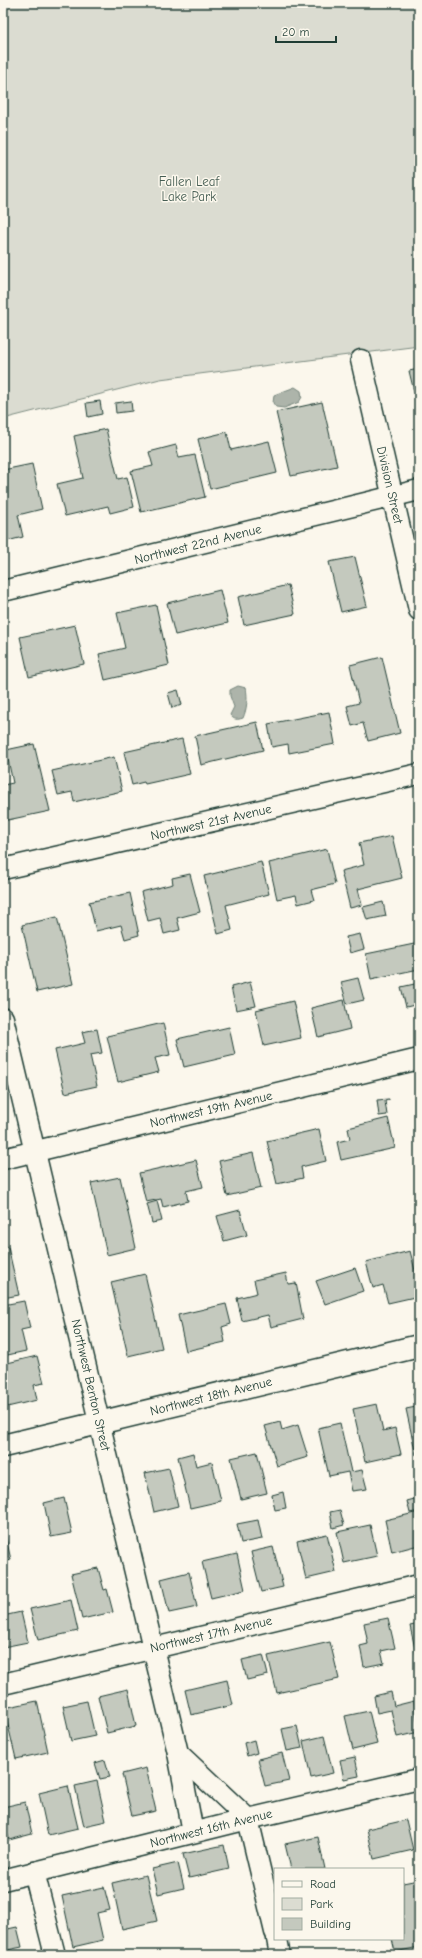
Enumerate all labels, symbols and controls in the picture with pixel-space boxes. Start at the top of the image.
scale bar [276,18,336,44]
text: 20 m [282,25,310,39]
park label: Fallen Leaf Lake Park [159,174,221,204]
street label: Division Street [374,445,406,526]
street label: Northwest 22nd Avenue [133,521,264,567]
street label: Northwest 21st Avenue [149,801,273,843]
street label: Northwest 19th Avenue [148,1087,274,1130]
street label: Northwest Benton Street [69,1318,114,1454]
street label: Northwest 18th Avenue [148,1373,274,1418]
street label: Northwest 17th Avenue [149,1613,274,1655]
street label: Northwest 16th Avenue [148,1805,274,1850]
legend [274,1868,404,1940]
text: Road [310,1877,336,1891]
text: Park [310,1897,333,1911]
text: Building [310,1917,351,1931]

